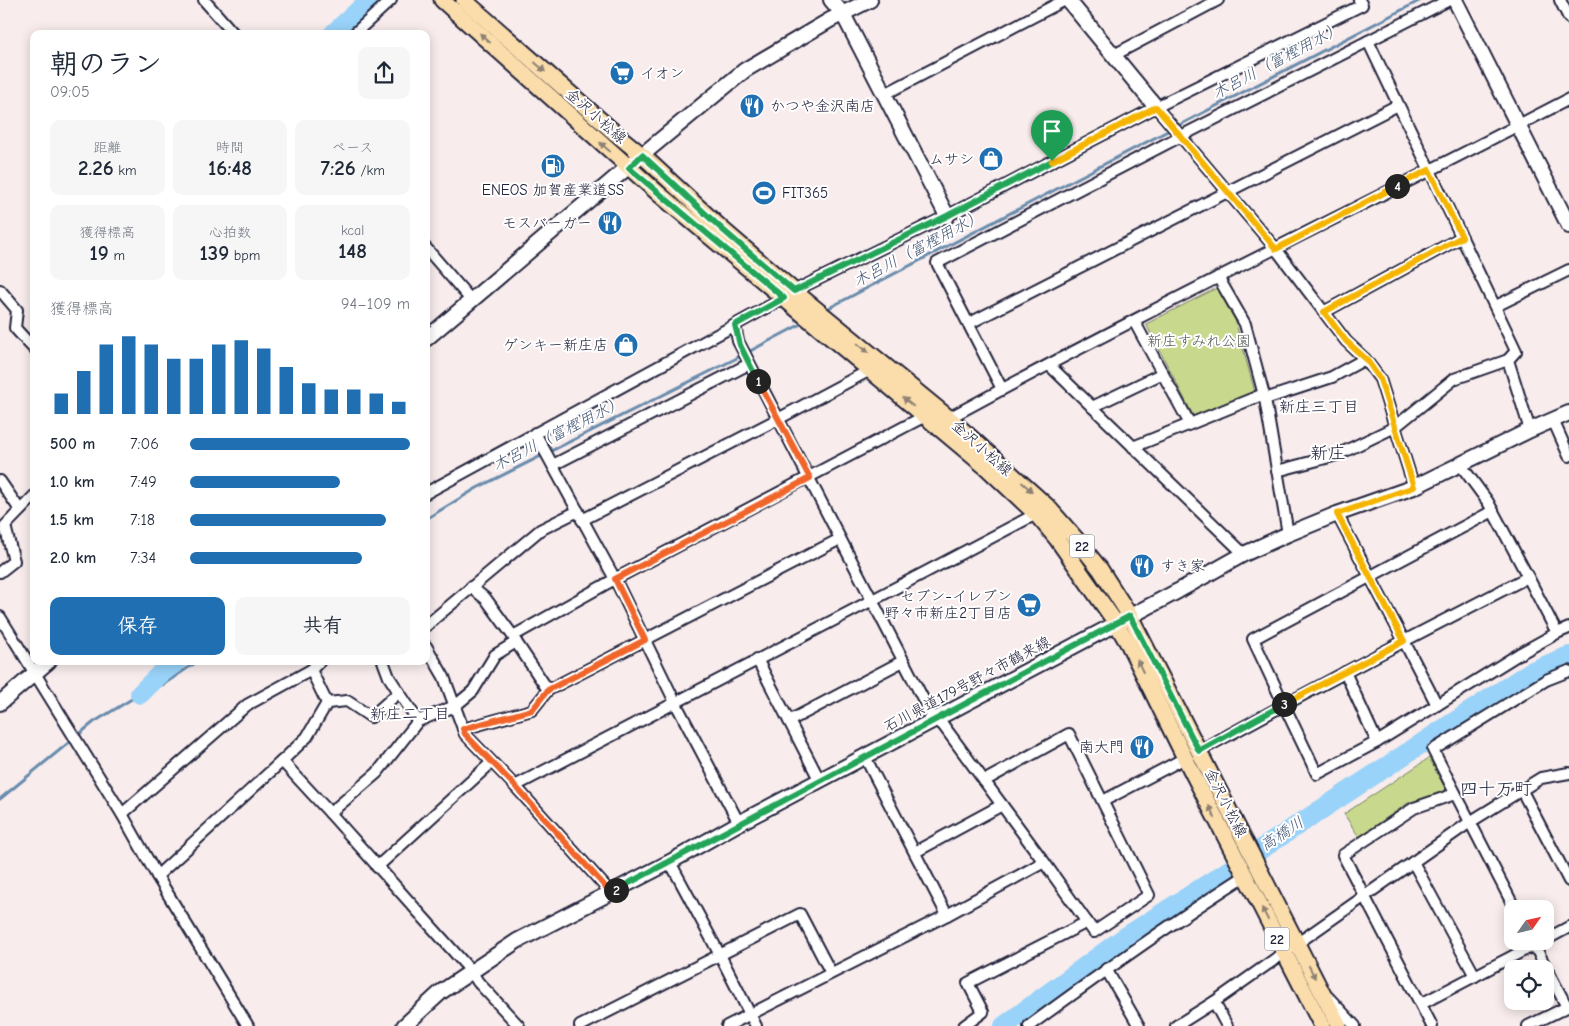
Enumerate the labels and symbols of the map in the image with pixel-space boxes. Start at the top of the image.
water label: 木呂川（富樫用水） [1209,19,1345,103]
one-way arrow [479,32,491,44]
supermarket icon: イオン [609,60,635,86]
one-way arrow [534,61,546,72]
place label: イオン [640,64,684,82]
street label: 金沢小松線 [562,85,630,147]
restaurant icon: かつや金沢南店 [739,93,765,119]
place label: かつや金沢南店 [770,97,875,115]
pin [1031,110,1073,161]
one-way arrow [599,141,612,152]
shop icon: ムサシ [978,146,1004,172]
place label: ムサシ [929,150,974,168]
fuel station icon: ENEOS 加賀産業道SS [540,153,566,179]
pin: 4 [1384,174,1410,198]
sports icon: FIT365 [751,180,777,206]
place label: ENEOS 加賀産業道SS [482,181,624,199]
place label: FIT365 [782,184,828,202]
water label: 木呂川（富樫用水） [850,207,986,291]
restaurant icon: モスバーガー [597,210,623,236]
place label: モスバーガー [502,214,592,232]
shop icon: ゲンキー新庄店 [613,332,639,358]
park label: 新庄すみれ公園 [1147,332,1251,350]
place label: ゲンキー新庄店 [503,336,608,354]
one-way arrow [856,342,869,353]
pin: 1 [746,368,770,394]
water label: 木呂川（富樫用水） [490,393,626,475]
one-way arrow [902,396,915,407]
district label: 新庄三丁目 [1279,398,1359,416]
street label: 金沢小松線 [948,416,1016,480]
district label: 新庄 [1310,443,1346,464]
one-way arrow [1020,481,1032,493]
road number: 22 [1070,534,1094,558]
restaurant icon: すき家 [1129,553,1155,579]
place label: すき家 [1160,557,1205,575]
place label: セブン−イレブン 野々市新庄2丁目店 [884,587,1012,622]
supermarket icon: セブン−イレブン 野々市新庄2丁目店 [1016,592,1042,618]
street label: 石川県道179号野々市鶴来線 [881,632,1053,736]
one-way arrow [1135,659,1143,673]
pin: 3 [1272,692,1296,716]
district label: 新庄二丁目 [370,705,450,723]
restaurant icon: 南大門 [1129,734,1155,760]
place label: 南大門 [1079,738,1124,756]
street label: 金沢小松線 [1201,765,1251,841]
district label: 四十万町 [1460,779,1532,800]
one-way arrow [1208,804,1216,819]
water label: 高橋川 [1257,813,1307,855]
pin: 2 [604,878,628,902]
north arrow [1504,900,1554,950]
one-way arrow [1261,906,1269,921]
road number: 22 [1264,928,1290,951]
one-way arrow [1308,965,1316,979]

